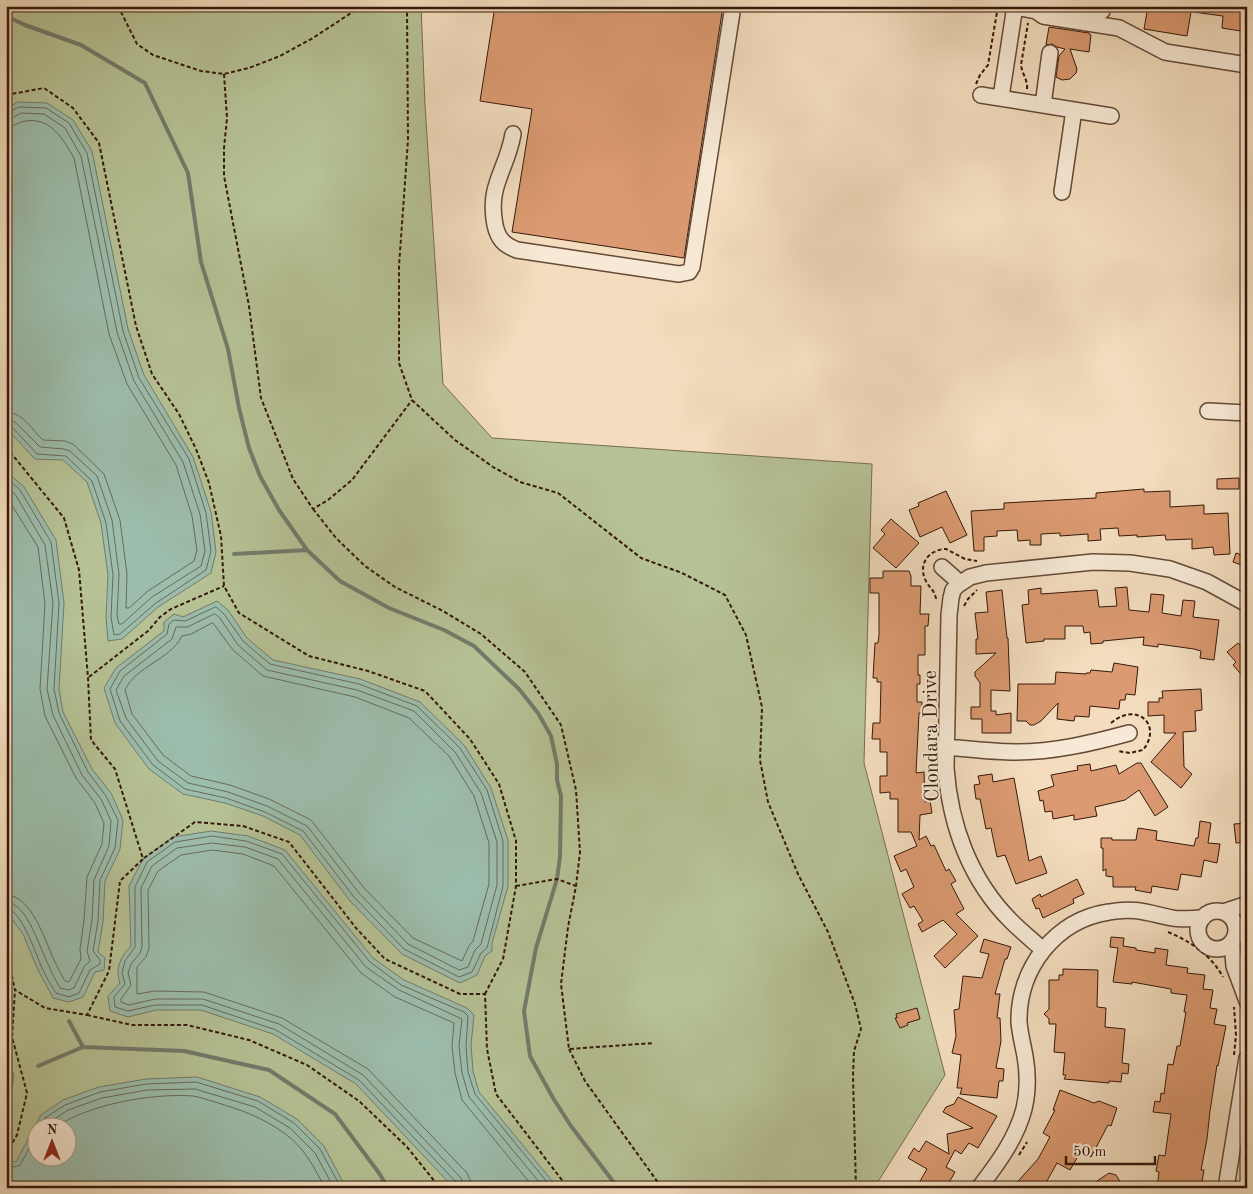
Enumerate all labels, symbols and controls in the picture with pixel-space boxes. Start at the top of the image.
street label: Clondara Drive [921,670,943,802]
north arrow [28,1116,78,1166]
text: N [47,1123,58,1137]
scale bar [1066,1134,1154,1166]
text: 50 m [1073,1145,1107,1160]

